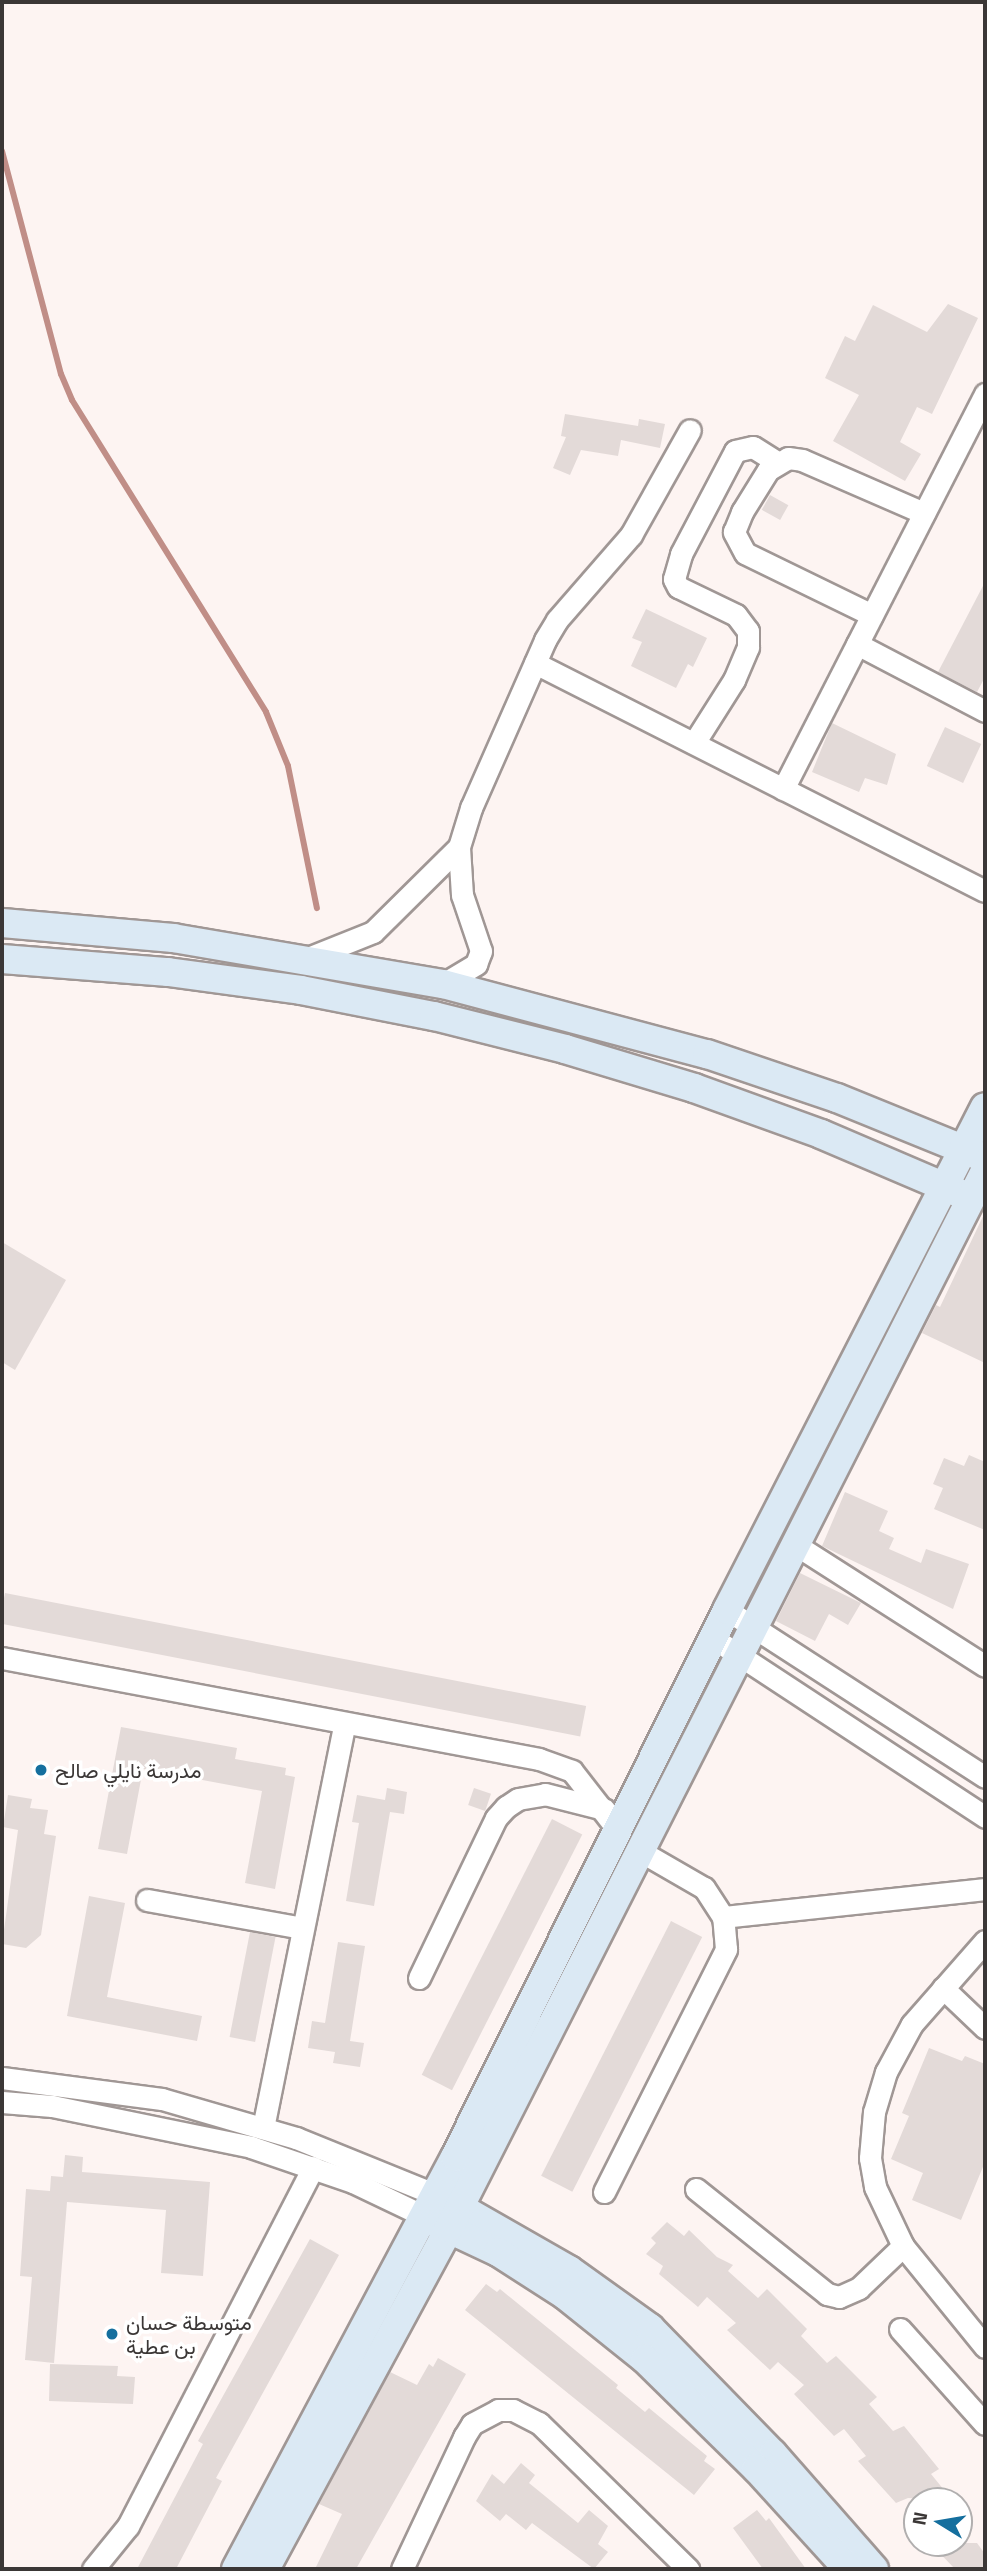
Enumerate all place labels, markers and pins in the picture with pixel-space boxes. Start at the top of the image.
place label: مدرسة نايلي صالح [55,1757,201,1783]
marker: مدرسة نايلي صالح [33,1762,49,1778]
place label: متوسطة حسان بن عطية [126,2309,252,2359]
marker: متوسطة حسان بن عطية [104,2326,120,2342]

